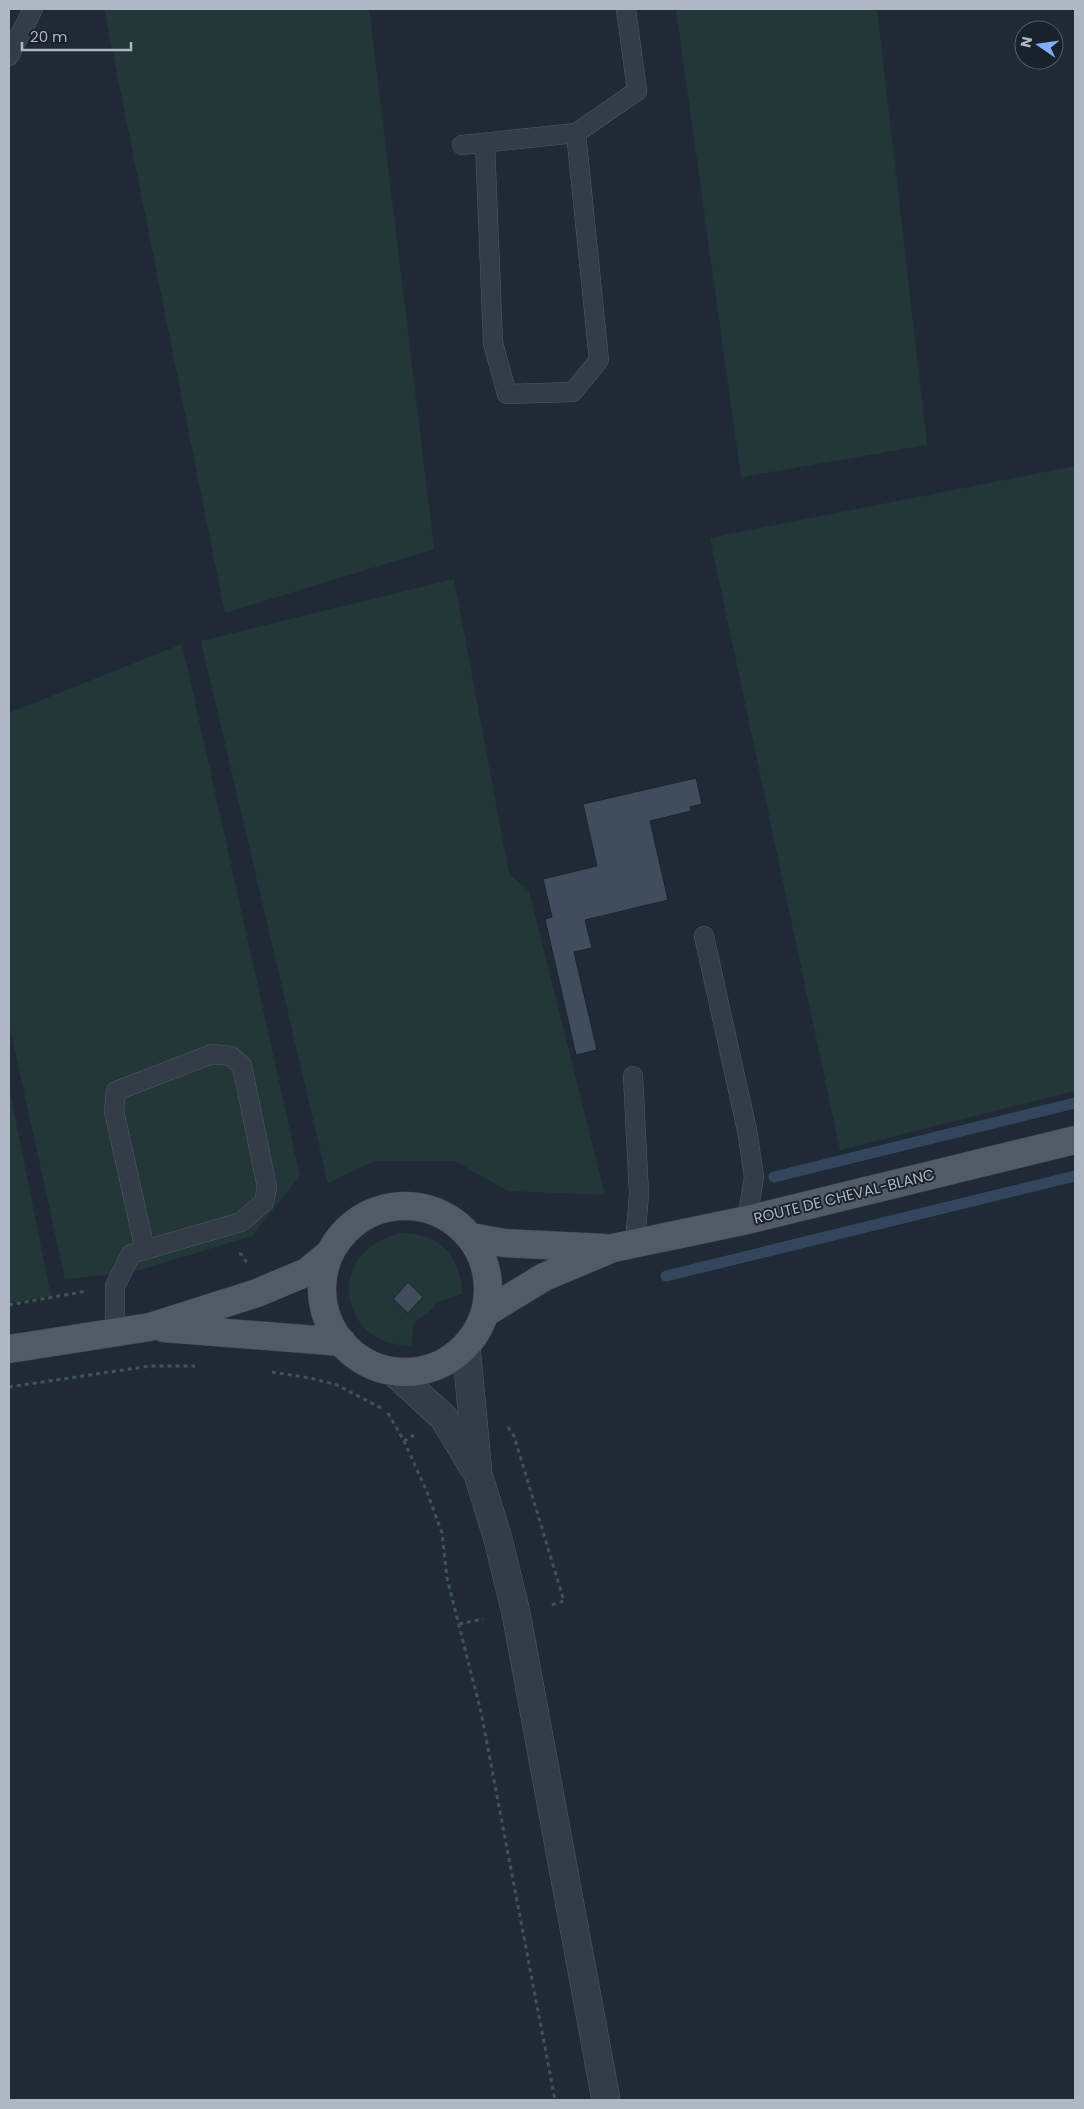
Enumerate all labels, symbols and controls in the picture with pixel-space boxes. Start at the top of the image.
scale bar [22,20,131,52]
north arrow [1014,20,1064,70]
text: 20 m [30,26,68,47]
text: N [1015,35,1037,49]
street label: ROUTE DE CHEVAL-BLANC [751,1163,937,1229]

